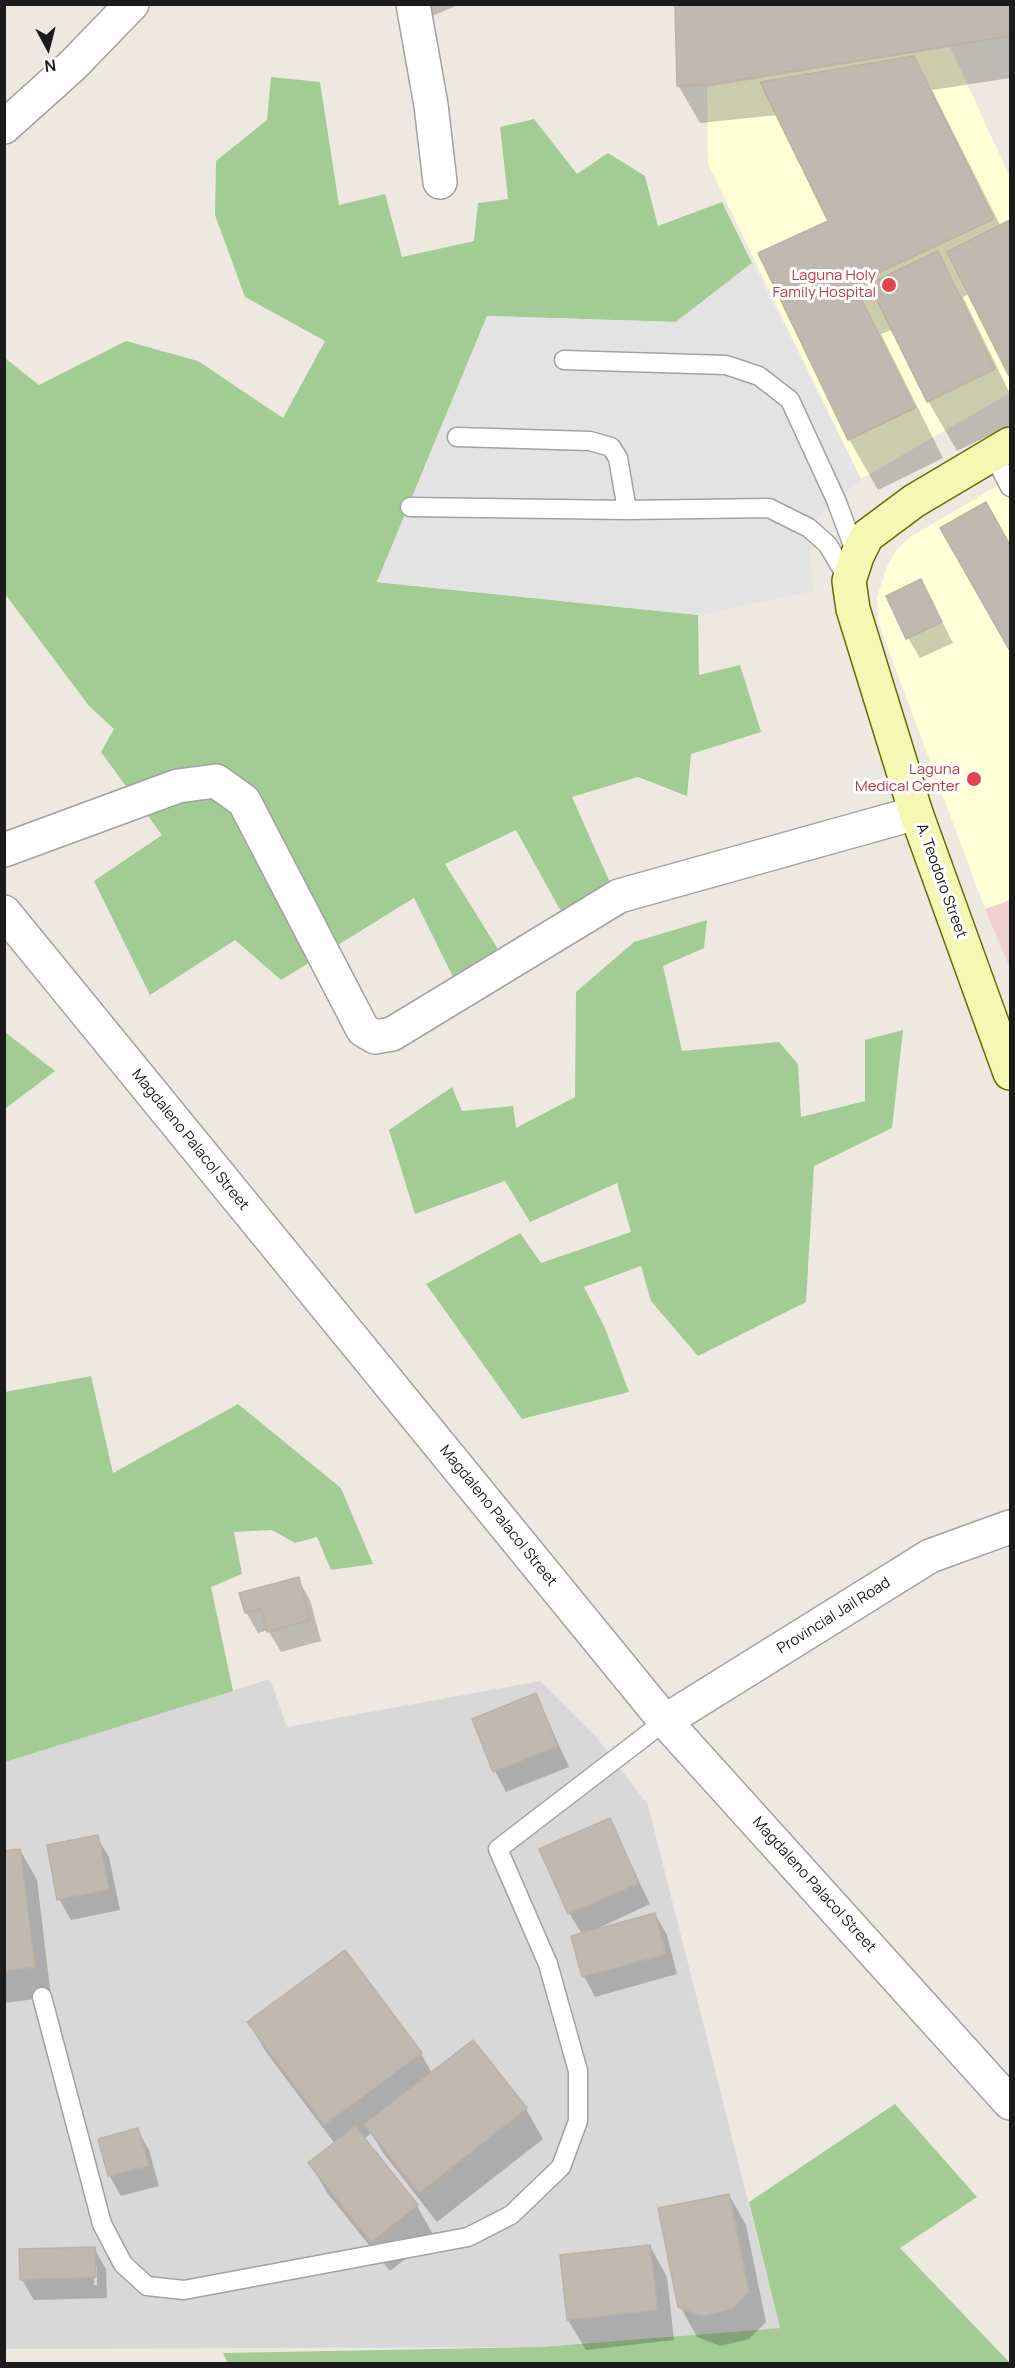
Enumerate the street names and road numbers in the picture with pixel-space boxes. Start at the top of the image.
street label: A. Teodoro Street [912,821,970,941]
street label: Magdaleno Palacol Street [128,1066,252,1214]
street label: Magdaleno Palacol Street [436,1442,560,1590]
street label: Provincial Jail Road [774,1574,894,1658]
street label: Magdaleno Palacol Street [748,1814,880,1956]

